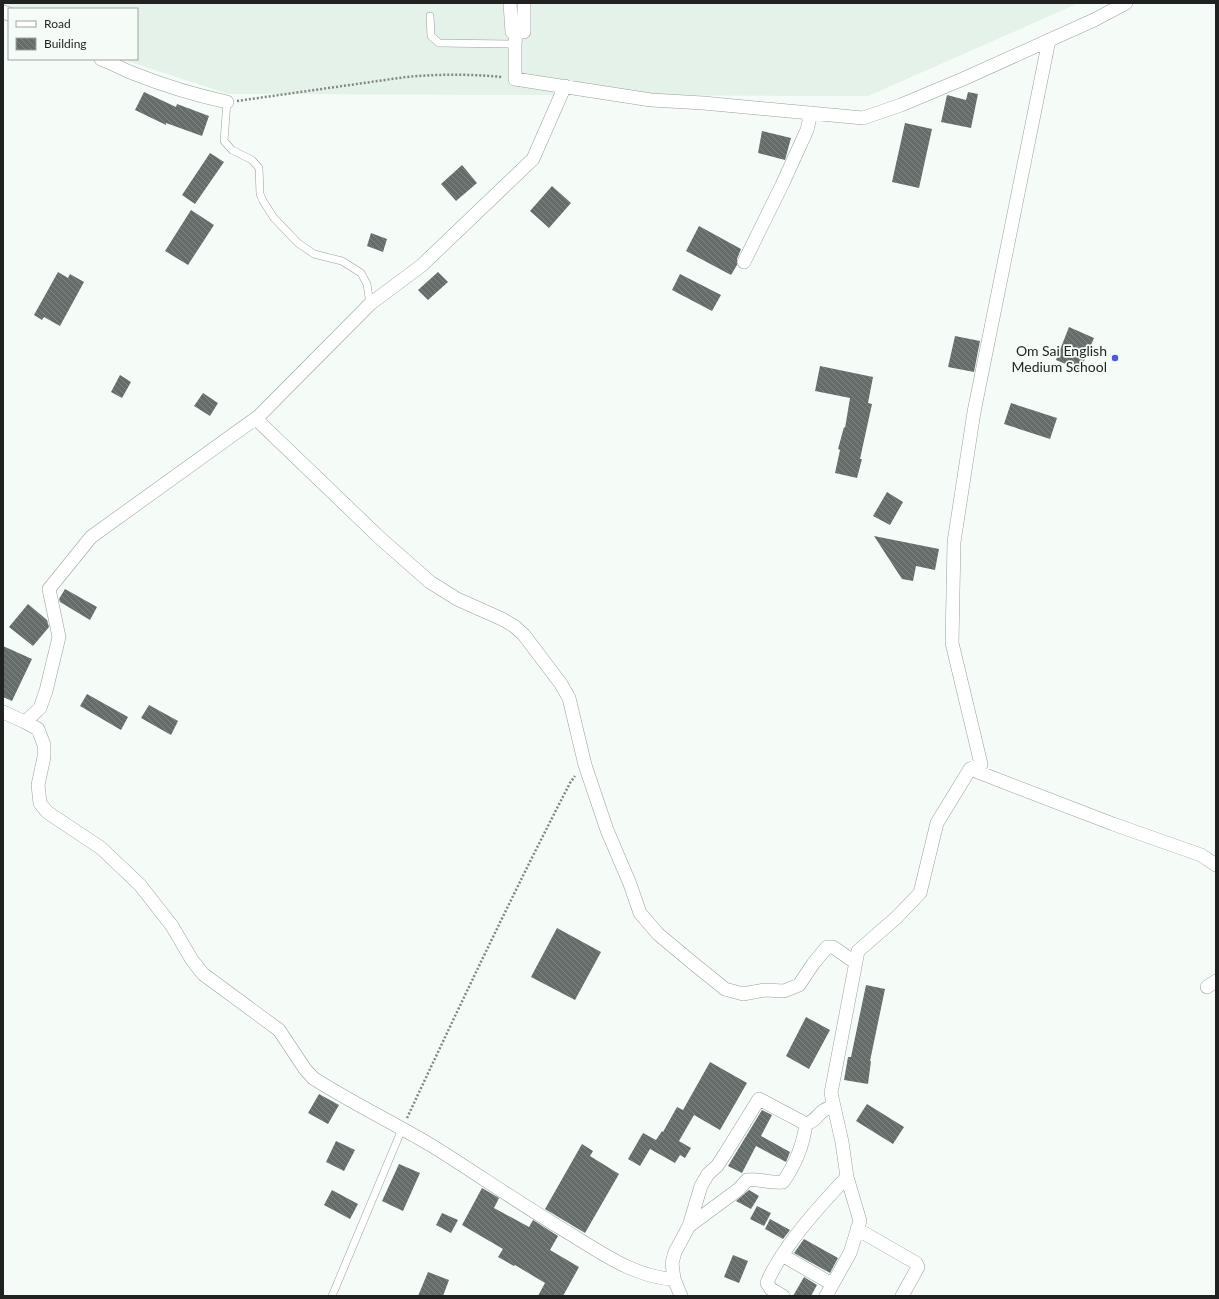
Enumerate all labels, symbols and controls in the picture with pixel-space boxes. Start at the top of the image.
legend [8,8,138,60]
text: Road [44,16,71,31]
text: Building [44,36,87,51]
place label: Om Sai English Medium School [1011,342,1107,375]
marker: Om Sai English Medium School [1110,353,1120,363]

